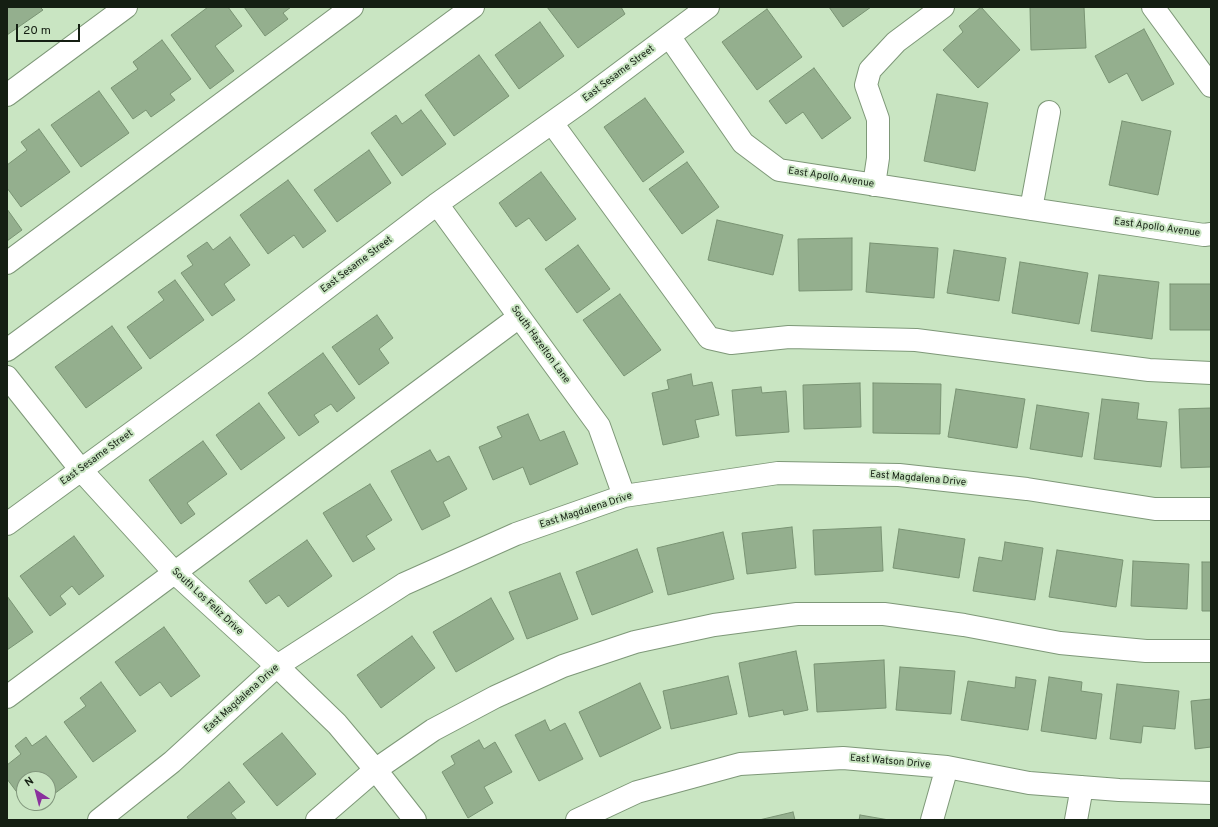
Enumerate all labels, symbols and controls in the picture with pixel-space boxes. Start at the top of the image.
scale bar [18,16,82,42]
text: 20 m [23,23,51,39]
street label: East Sesame Street [581,43,657,105]
street label: East Apollo Avenue [787,165,875,191]
street label: East Apollo Avenue [1113,216,1201,240]
street label: East Sesame Street [319,234,395,296]
street label: South Hazelton Lane [508,304,572,386]
street label: East Sesame Street [58,428,136,488]
street label: East Magdalena Drive [869,469,967,489]
street label: East Magdalena Drive [538,490,634,532]
street label: South Los Feliz Drive [169,566,245,638]
street label: East Magdalena Drive [202,662,282,736]
street label: East Watson Drive [849,753,931,771]
north arrow [16,771,56,811]
text: N [22,774,37,790]

